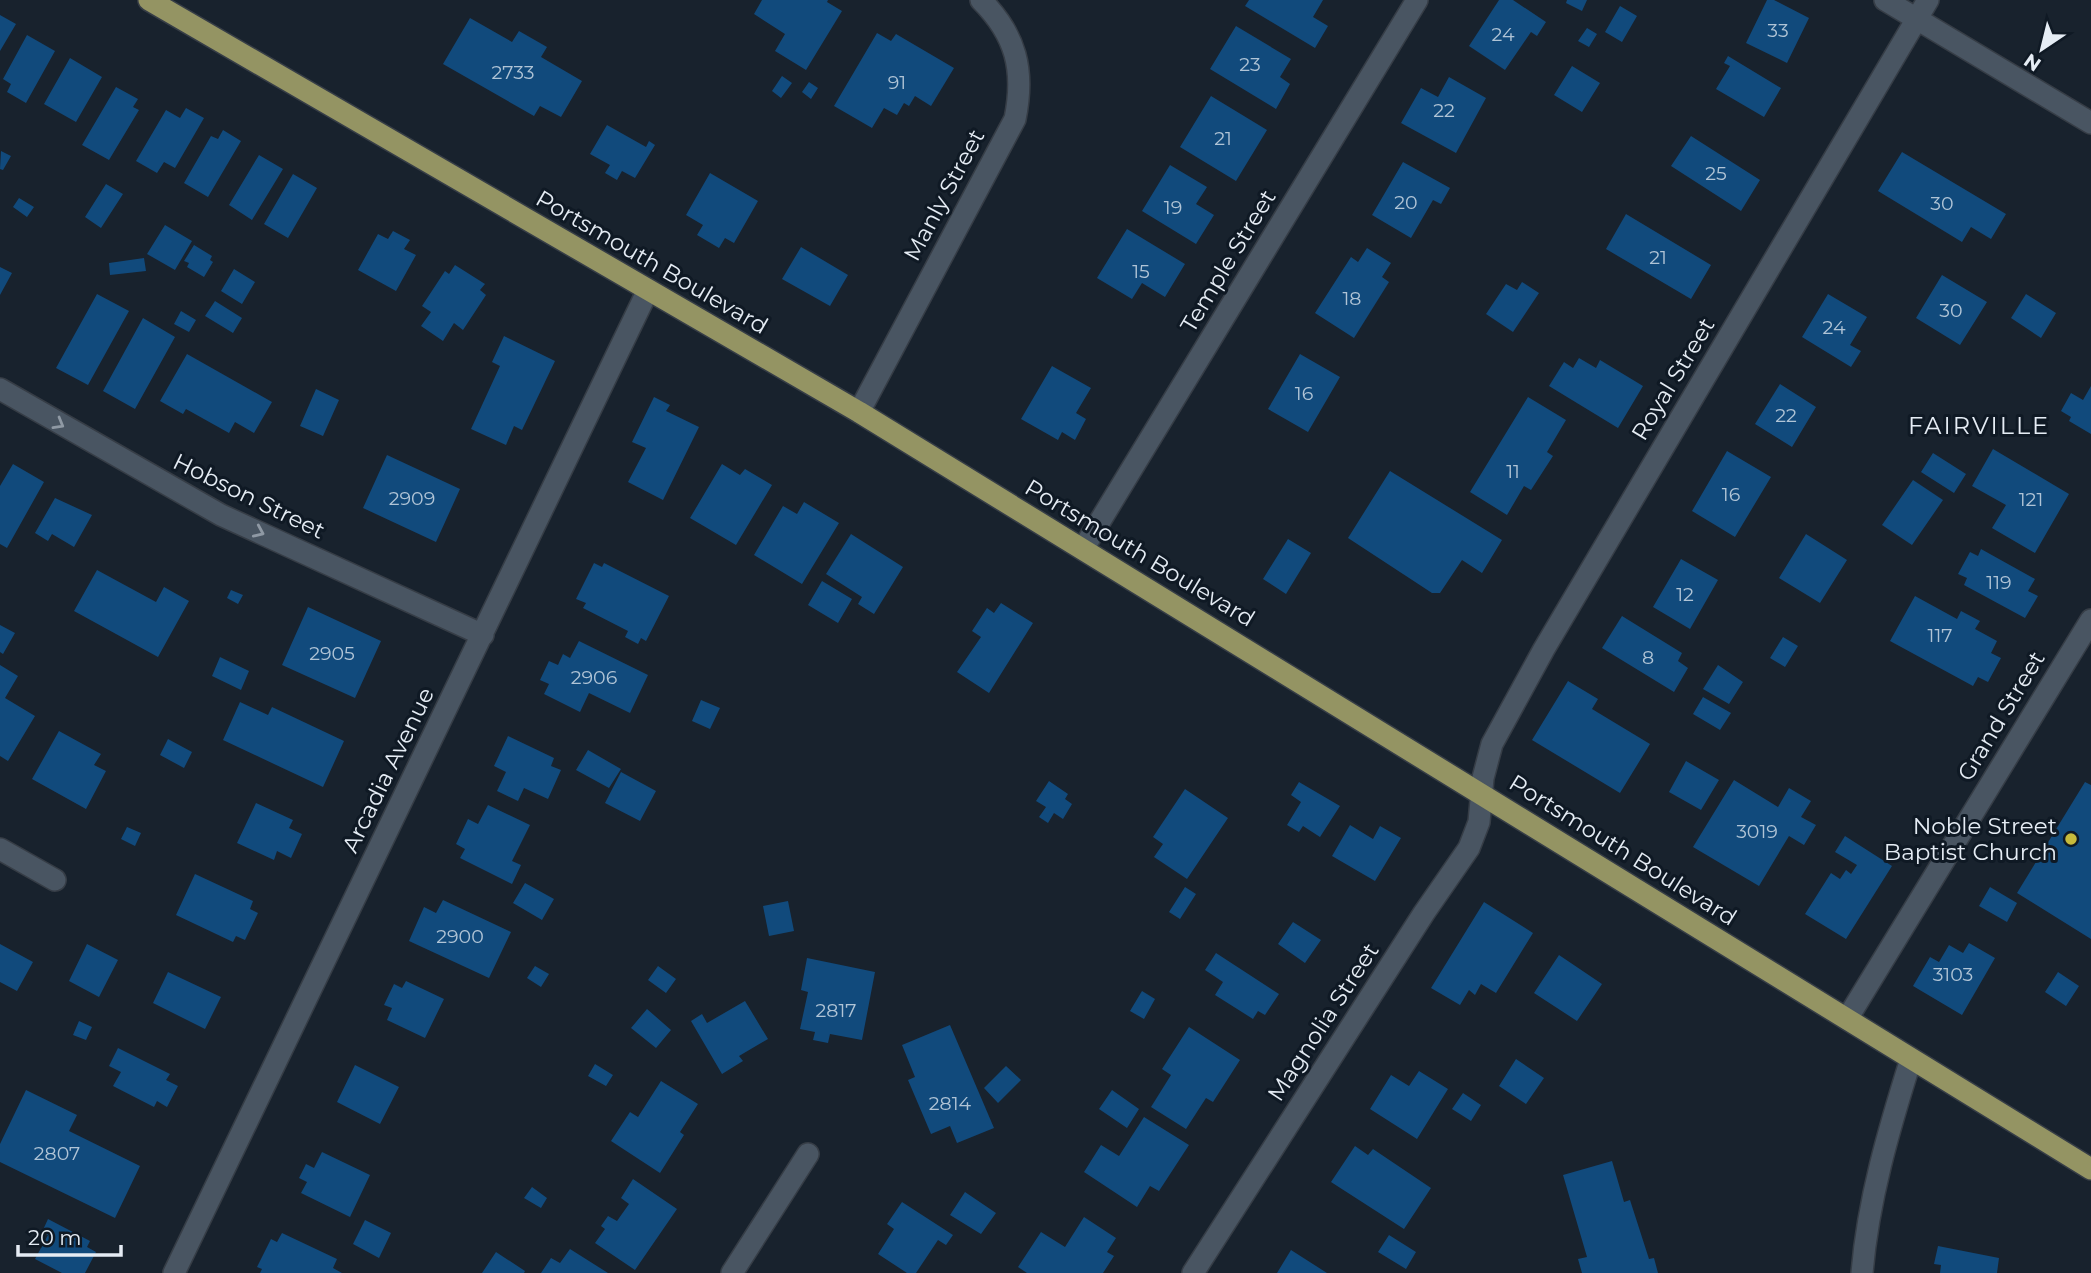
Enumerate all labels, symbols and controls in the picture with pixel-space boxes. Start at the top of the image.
north arrow [2007,14,2077,84]
house number: 33 [1767,19,1789,42]
house number: 24 [1492,23,1515,46]
text: N [2020,49,2045,76]
house number: 23 [1239,53,1261,76]
house number: 2733 [491,61,535,84]
house number: 91 [888,71,906,94]
house number: 22 [1433,99,1455,122]
street label: Manly Street [898,124,990,266]
house number: 21 [1214,127,1232,150]
house number: 25 [1705,162,1727,185]
street label: Portsmouth Boulevard [531,184,773,340]
street label: Temple Street [1174,185,1282,337]
house number: 20 [1394,191,1418,214]
house number: 30 [1930,192,1954,215]
house number: 19 [1164,196,1182,219]
house number: 21 [1649,246,1667,269]
house number: 15 [1132,260,1150,283]
house number: 18 [1343,287,1361,310]
house number: 30 [1939,299,1963,322]
street label: Royal Street [1625,313,1721,445]
house number: 24 [1823,316,1846,339]
house number: 16 [1295,382,1313,405]
house number: 22 [1775,404,1797,427]
district label: FAIRVILLE [1908,411,2050,440]
one-way arrow [51,415,64,428]
street label: Hobson Street [169,447,329,545]
house number: 11 [1506,460,1520,483]
street label: Portsmouth Boulevard [1020,473,1260,633]
house number: 16 [1722,483,1740,506]
house number: 2909 [389,487,435,510]
house number: 121 [2019,488,2043,511]
one-way arrow [251,524,264,538]
house number: 119 [1986,571,2012,594]
house number: 12 [1676,583,1694,606]
house number: 117 [1928,624,1952,647]
house number: 2905 [309,642,355,665]
house number: 8 [1642,646,1654,669]
street label: Grand Street [1951,646,2051,786]
house number: 2906 [571,666,617,689]
street label: Arcadia Avenue [336,683,440,857]
street label: Portsmouth Boulevard [1504,768,1742,932]
place label: Noble Street Baptist Church [1884,812,2057,866]
house number: 3019 [1736,820,1778,843]
marker: Noble Street Baptist Church [2063,831,2079,847]
house number: 2900 [436,925,484,948]
street label: Magnolia Street [1261,938,1385,1106]
house number: 3103 [1933,963,1973,986]
house number: 2817 [816,999,856,1022]
house number: 2814 [929,1092,972,1115]
house number: 2807 [34,1142,80,1165]
scale bar [18,1214,121,1258]
text: 20 m [28,1225,82,1250]

